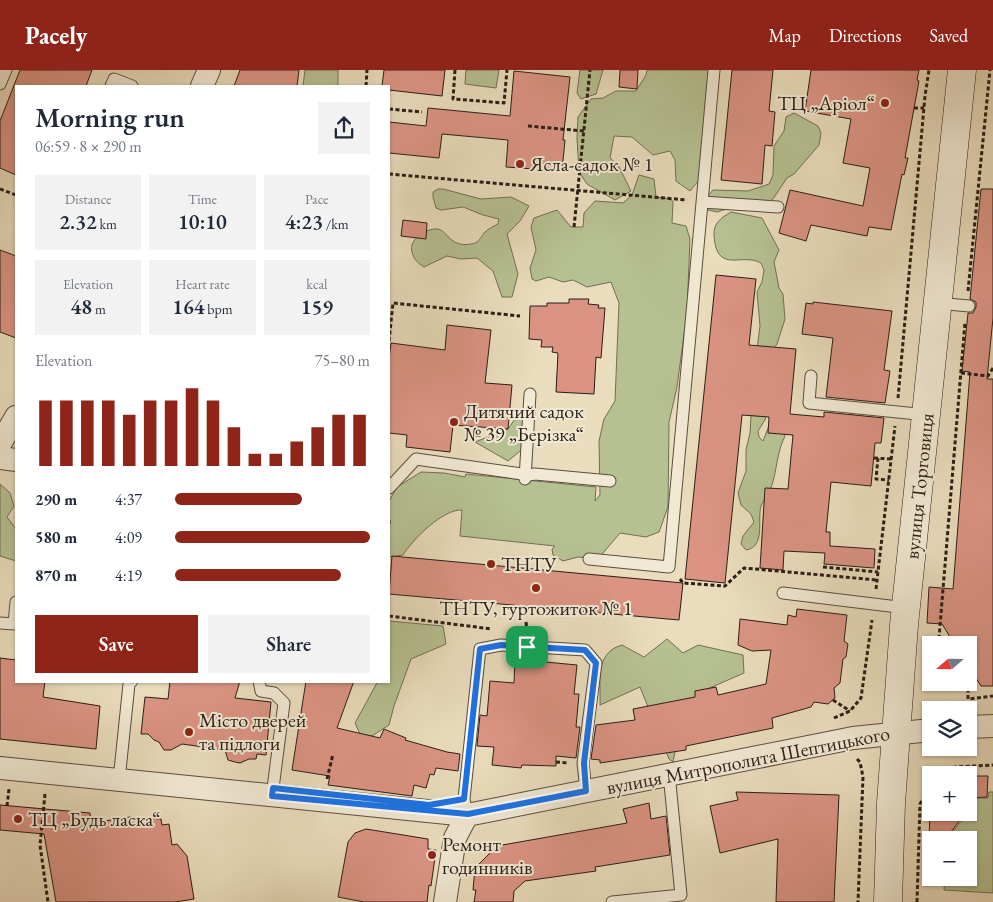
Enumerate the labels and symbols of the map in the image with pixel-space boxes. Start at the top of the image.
place label: ТЦ „Аріол“ [777,90,875,116]
marker: ТЦ „Аріол“ [879,97,891,109]
place label: Ясла-садок № 1 [529,151,653,177]
marker: Ясла-садок № 1 [514,158,526,170]
place label: Дитячий садок № 39 „Берізка“ [464,398,584,447]
street label: вулиця Торговиця [898,412,940,560]
marker: Дитячий садок № 39 „Берізка“ [448,416,460,428]
place label: ТНТУ [501,551,557,577]
marker: ТНТУ [485,558,497,570]
marker: ТНТУ, гуртожиток № 1 [530,582,542,594]
place label: ТНТУ, гуртожиток № 1 [439,595,633,621]
pin [506,626,548,668]
north arrow [922,636,978,691]
place label: Місто дверей та підлоги [199,707,307,756]
street label: вулиця Митрополита Шептицького [604,720,892,800]
marker: Місто дверей та підлоги [183,726,195,738]
place label: ТЦ „Будь ласка“ [28,806,161,832]
marker: ТЦ „Будь ласка“ [12,813,24,825]
place label: Ремонт годинників [442,831,532,880]
marker: Ремонт годинників [426,849,438,861]

